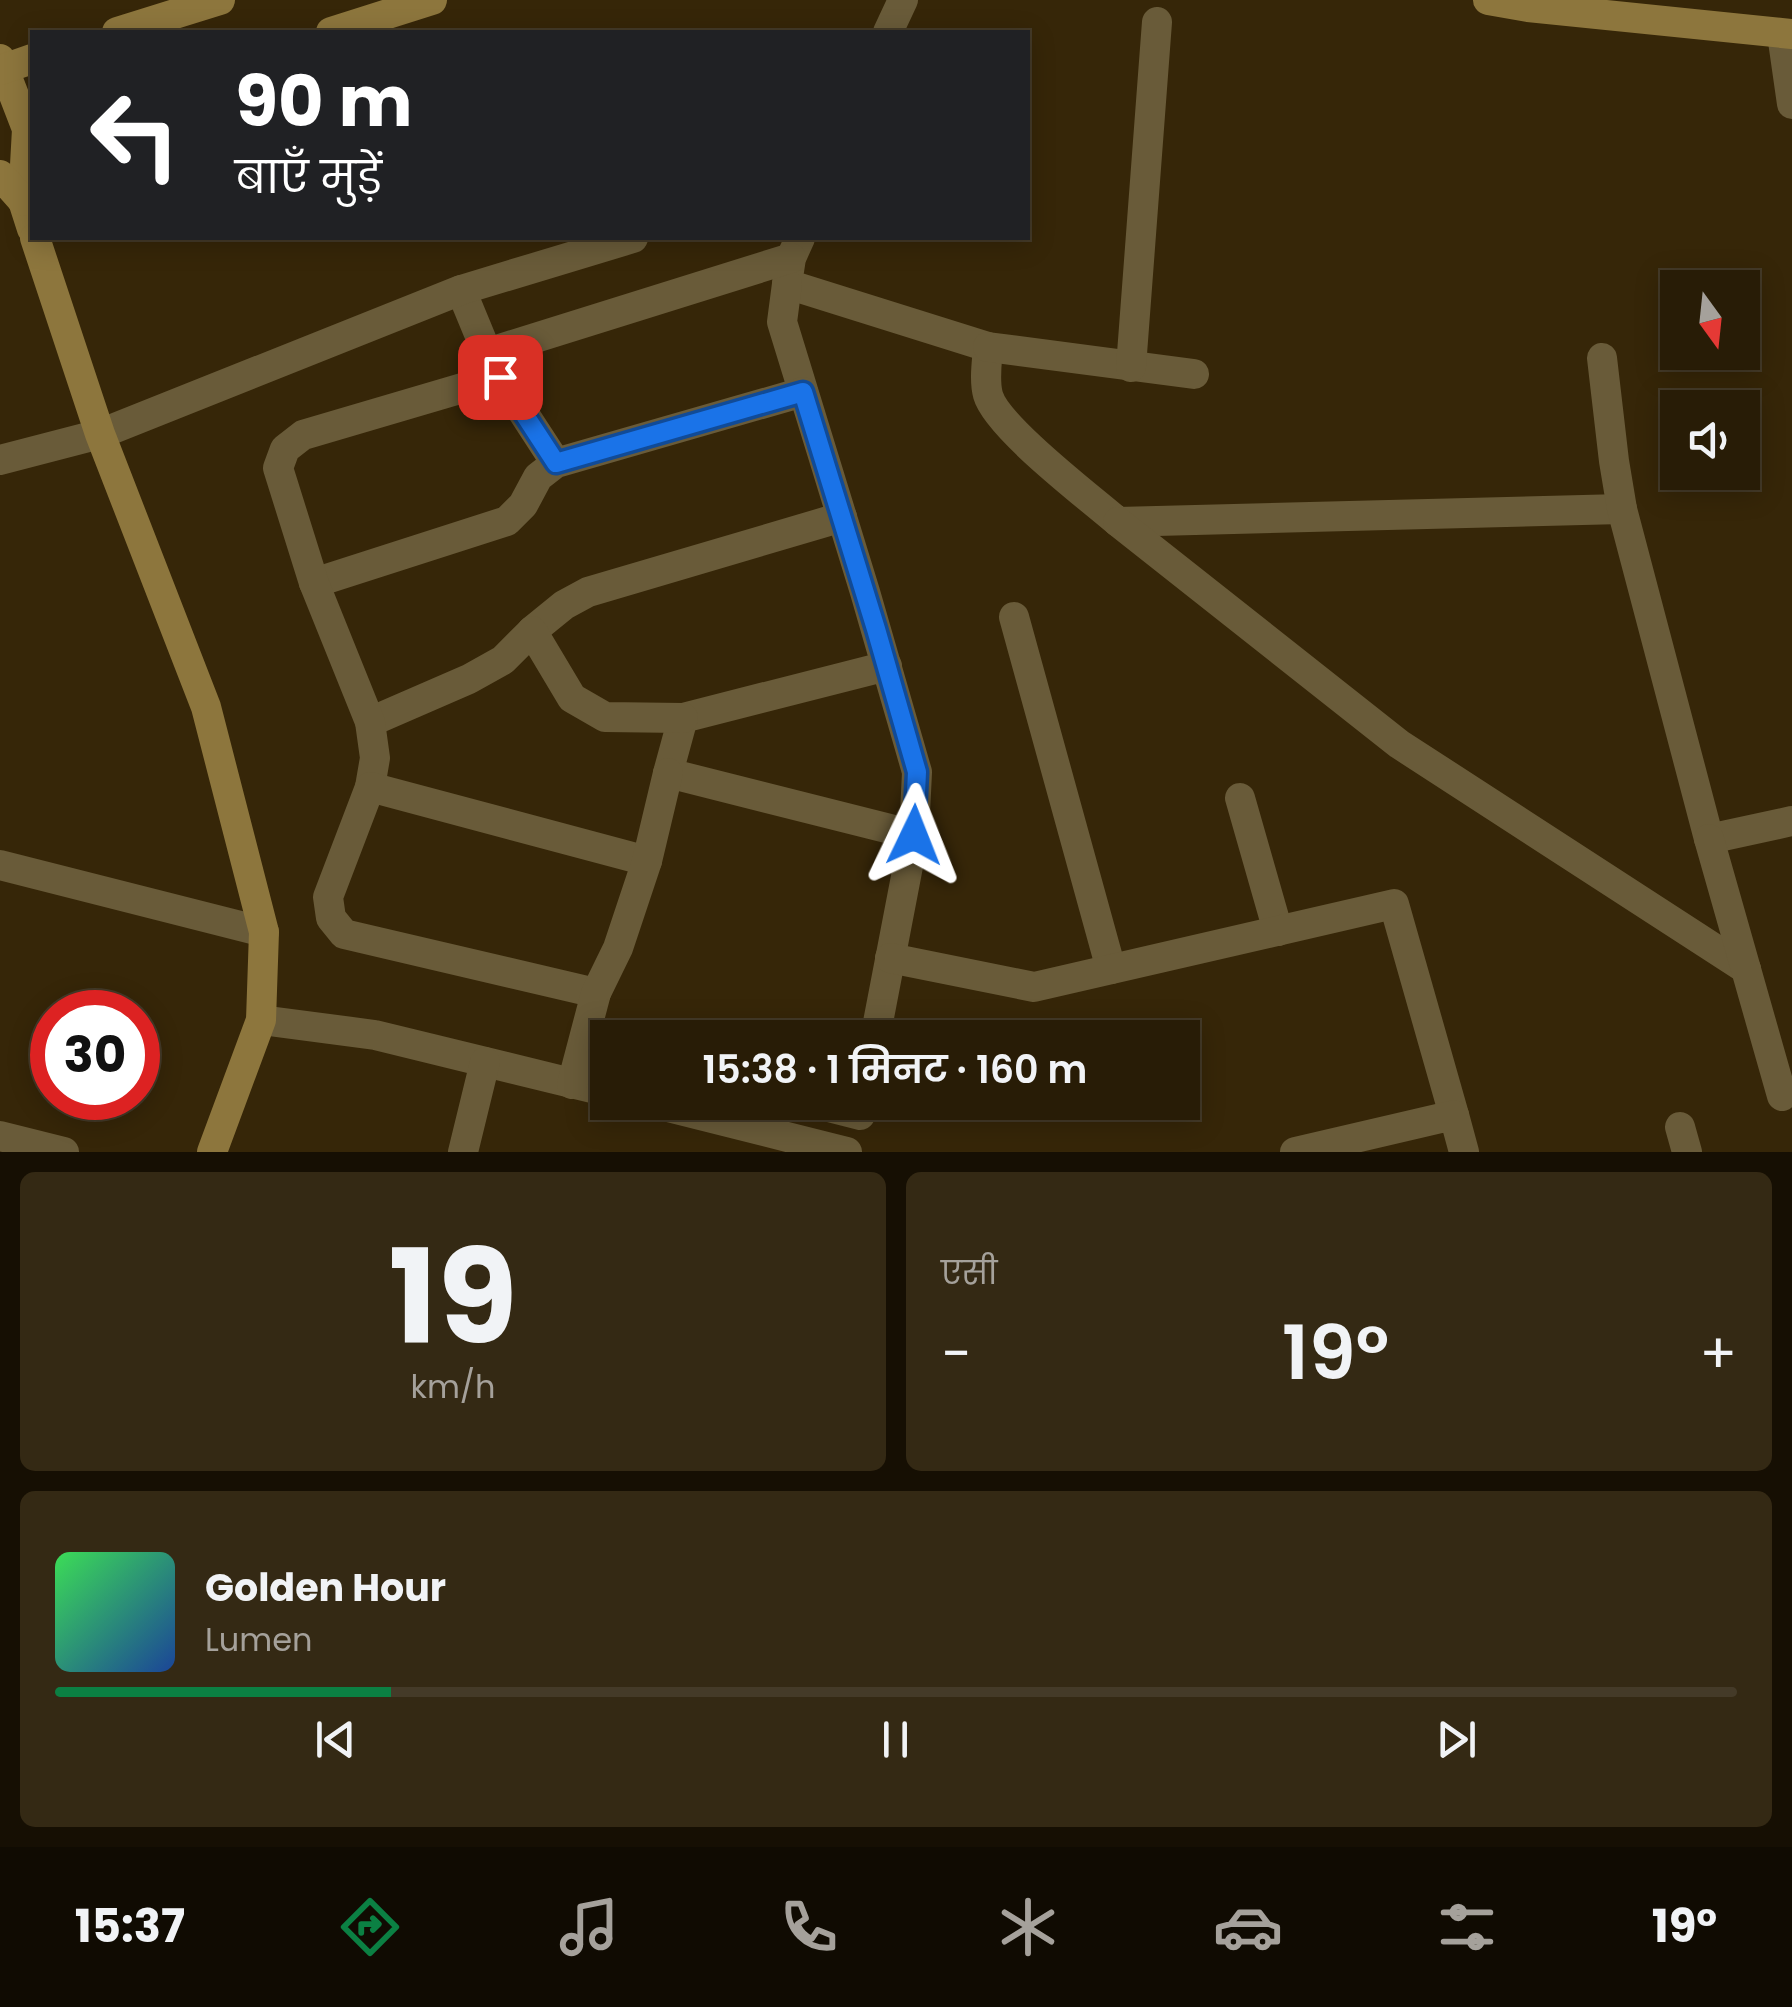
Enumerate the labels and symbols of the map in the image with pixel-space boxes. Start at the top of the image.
north arrow [1660,270,1760,370]
pin [458,335,543,420]
position arrow [862,783,966,887]
speed limit sign: 30 [30,990,160,1120]

